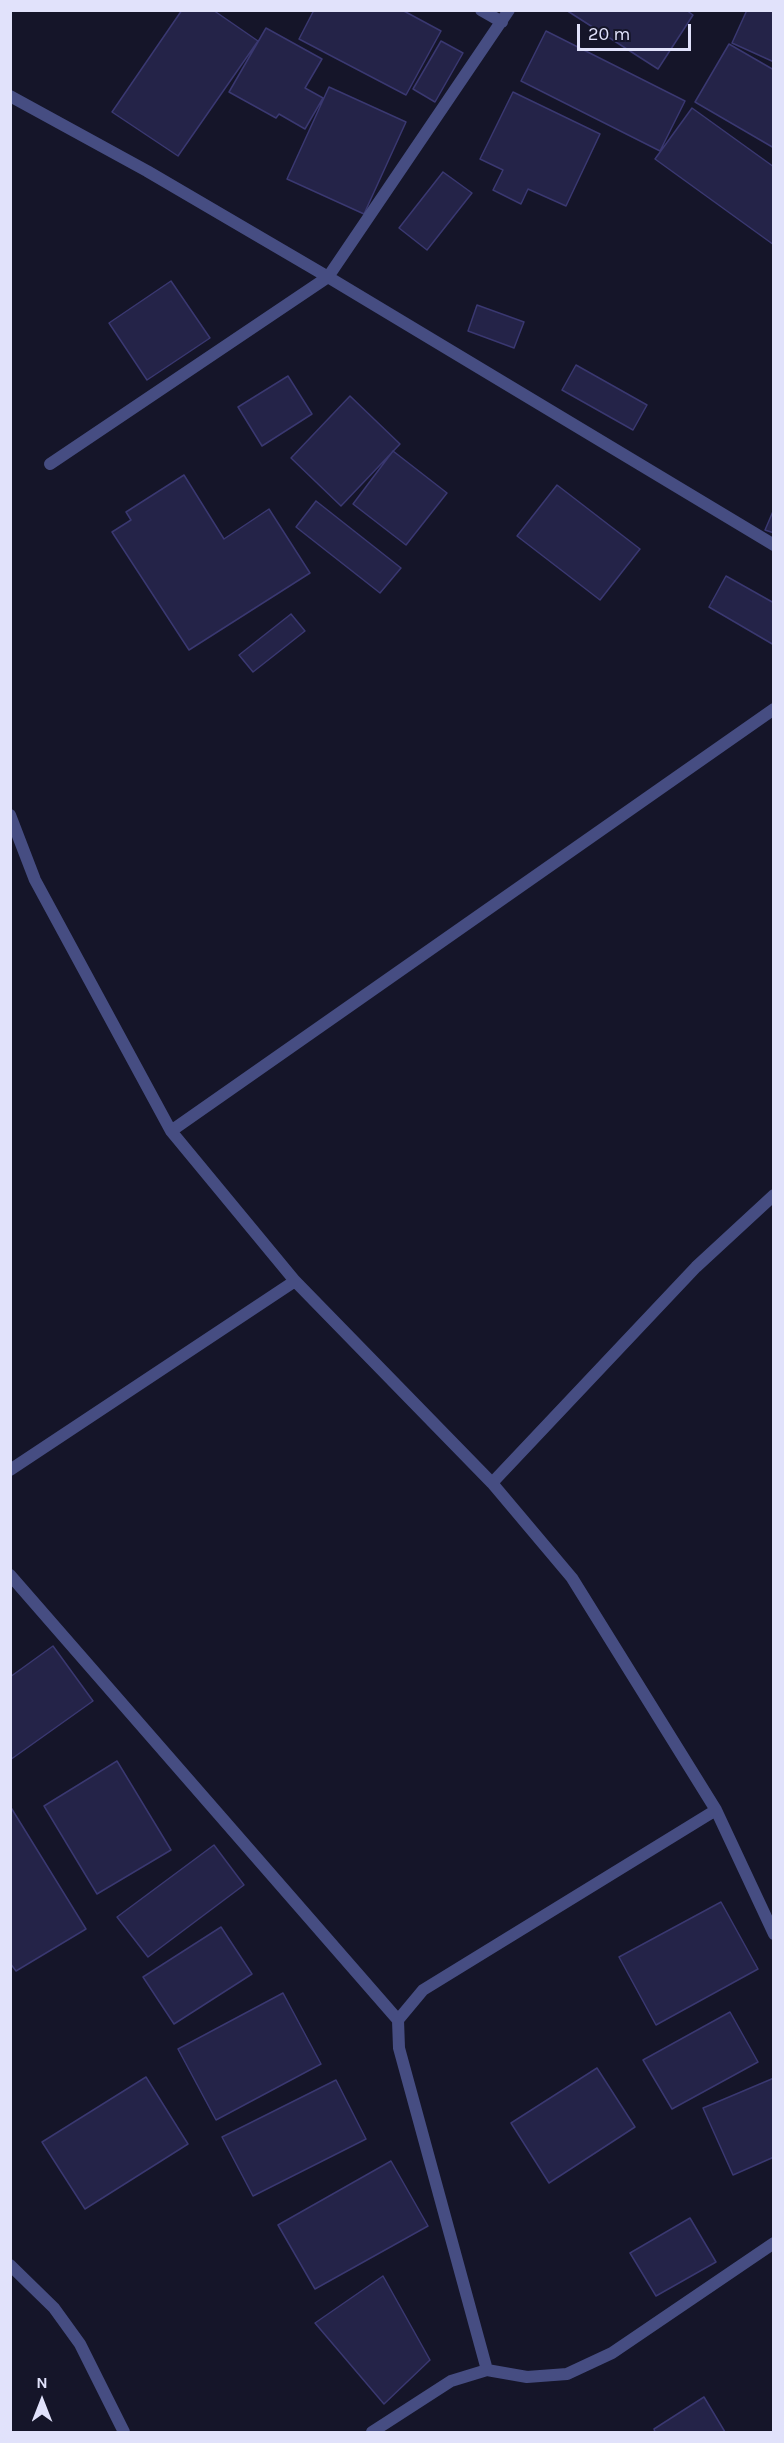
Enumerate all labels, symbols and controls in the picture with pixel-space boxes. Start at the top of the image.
scale bar [580,12,694,50]
text: 20 m [588,23,630,45]
north arrow [12,2371,72,2431]
text: N [36,2373,48,2392]

